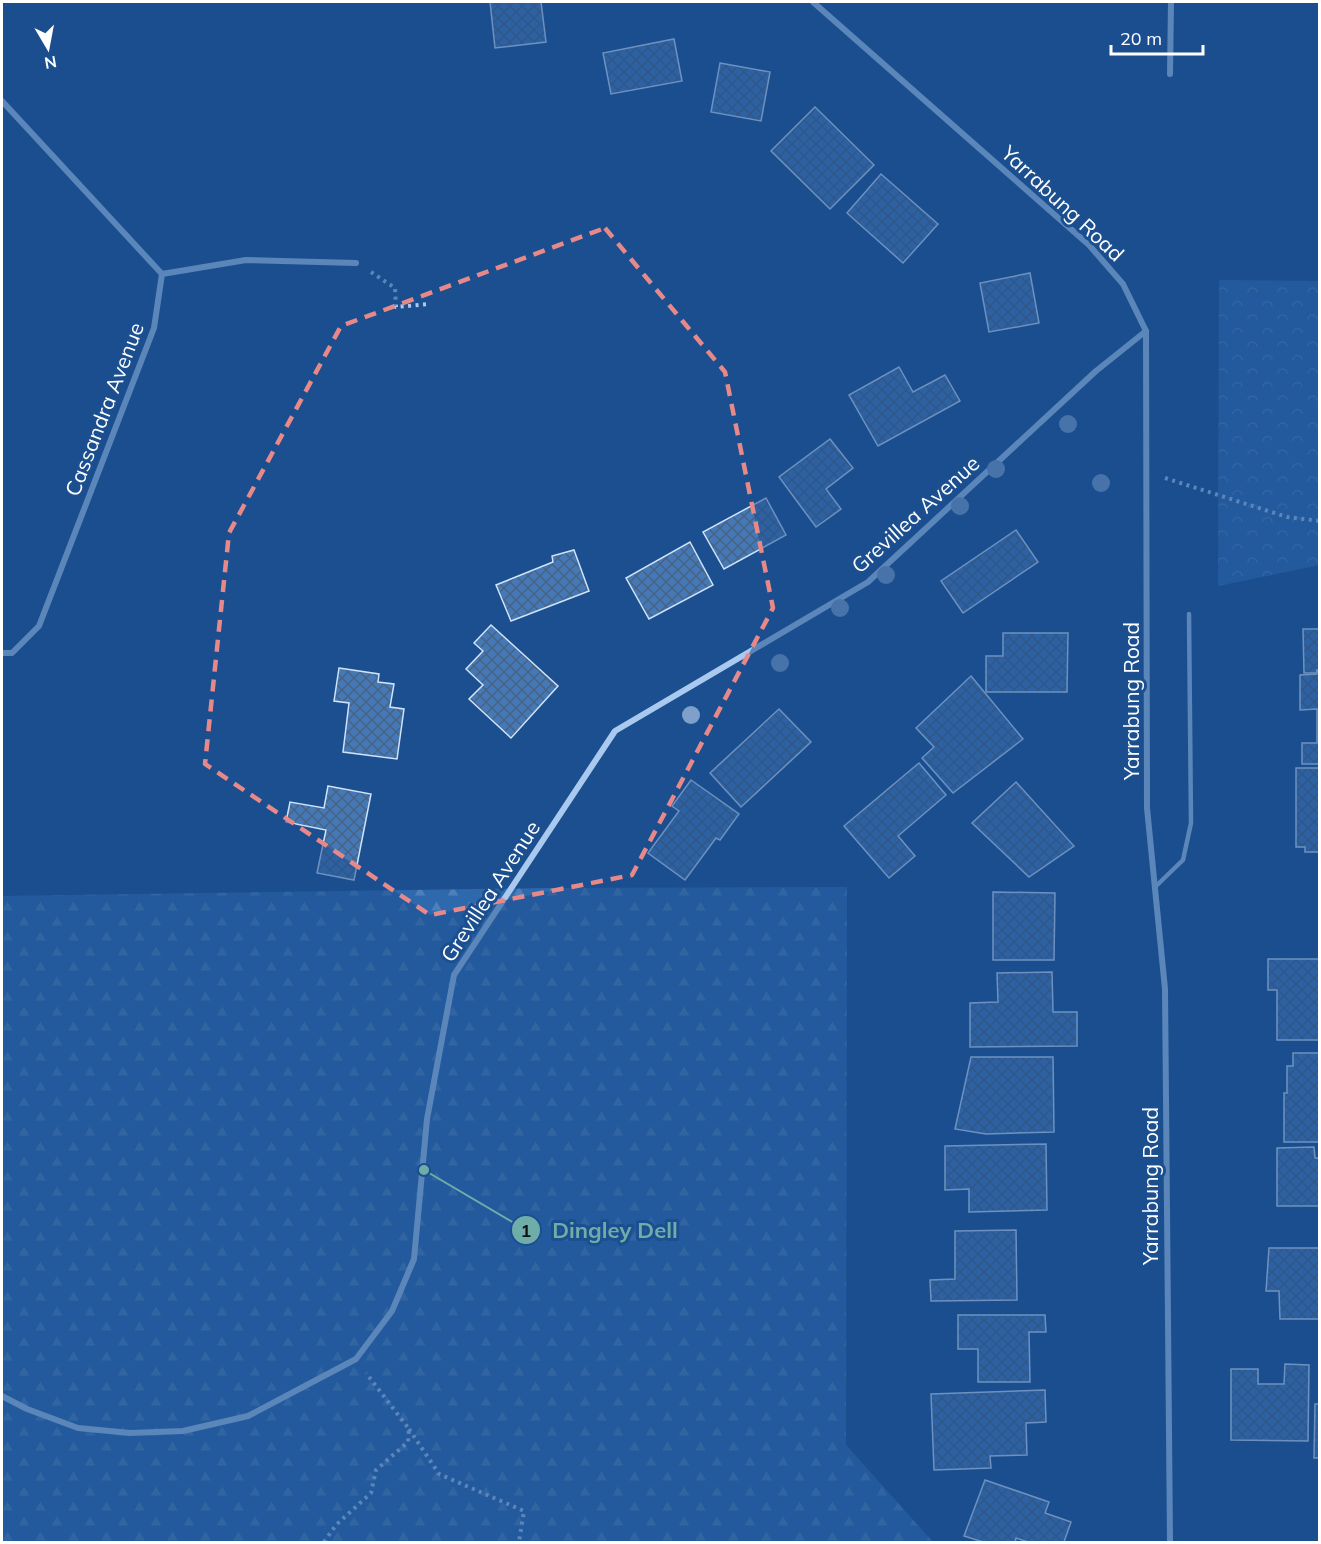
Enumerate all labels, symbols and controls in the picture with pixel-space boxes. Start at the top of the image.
north arrow [18,18,78,78]
scale bar [1111,18,1202,56]
text: 20 m [1120,27,1162,50]
text: N [43,52,58,74]
street label: Yarrabung Road [996,139,1130,266]
street label: Cassandra Avenue [59,319,149,499]
street label: Grevillea Avenue [846,450,984,578]
street label: Yarrabung Road [1118,622,1144,781]
street label: Grevillea Avenue [435,816,545,966]
street label: Yarrabung Road [1137,1107,1163,1266]
callout: Dingley Dell [511,1210,690,1250]
text: Dingley Dell [552,1216,678,1244]
text: 1 [521,1219,531,1242]

